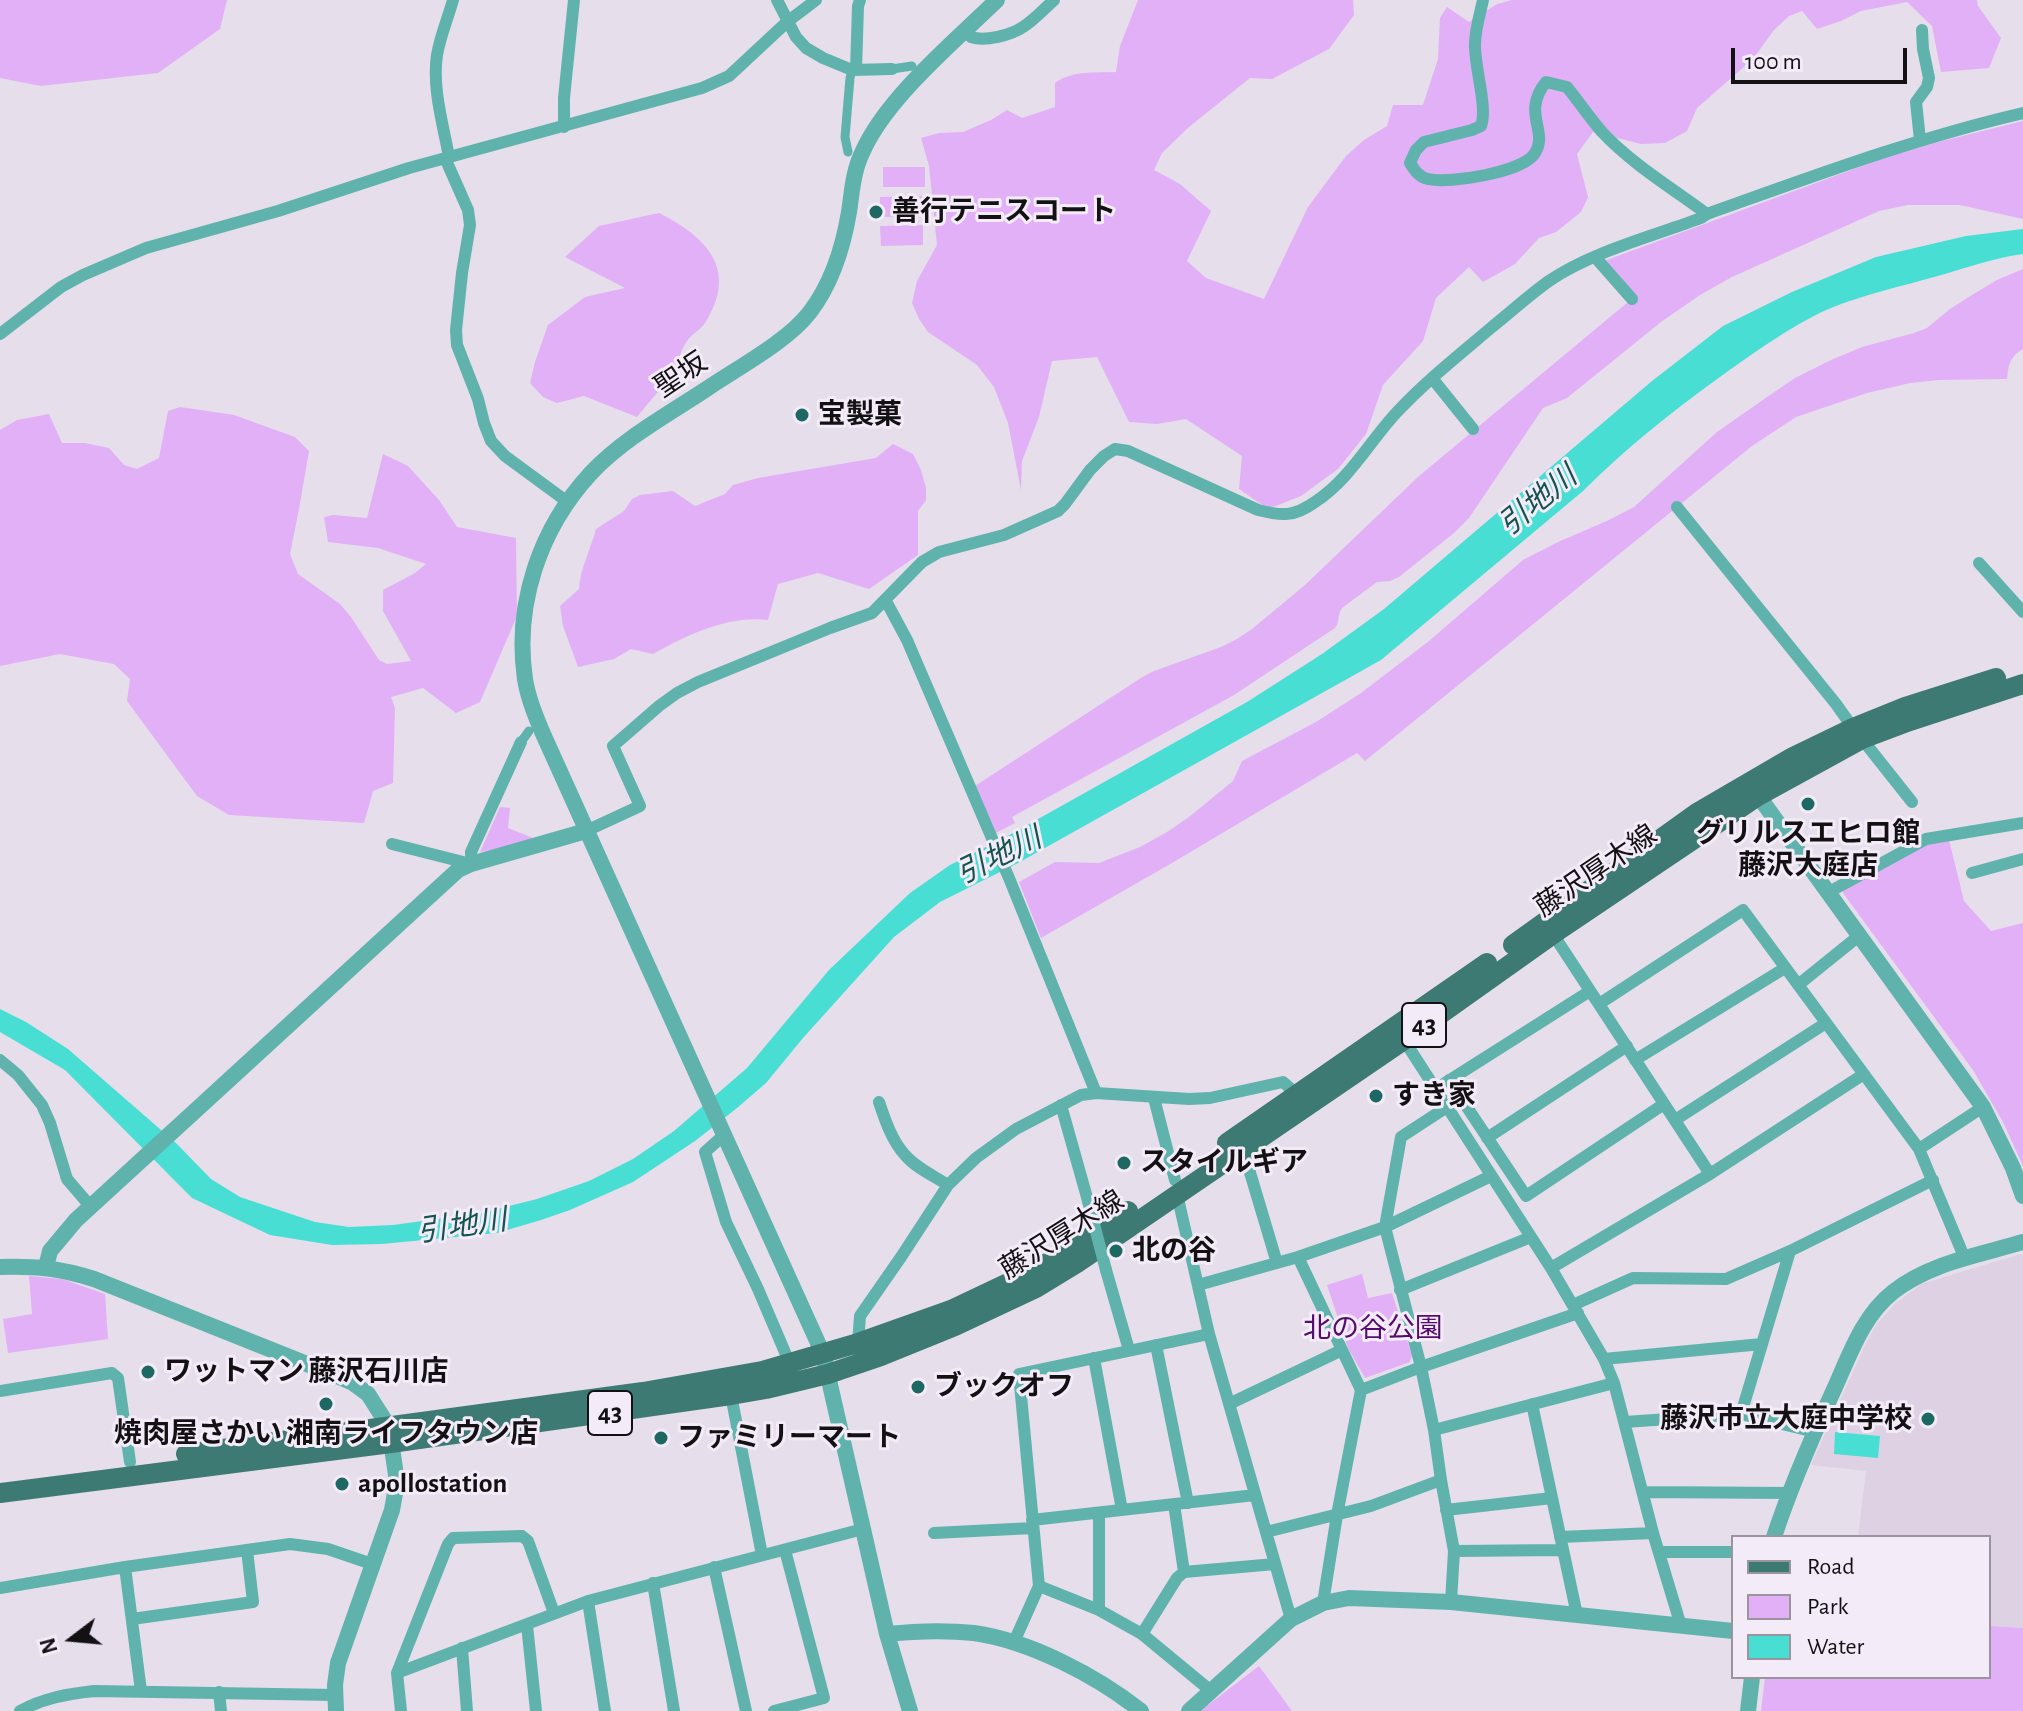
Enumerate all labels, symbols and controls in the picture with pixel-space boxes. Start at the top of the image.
scale bar [1735,32,1911,82]
text: 100 m [1745,50,1802,74]
place label: 善行テニスコート [892,195,1116,229]
marker: 善行テニスコート [867,203,885,221]
street label: 聖坂 [648,345,714,405]
place label: 宝製菓 [818,398,902,432]
marker: 宝製菓 [793,406,811,424]
water label: 引地川 [1492,459,1584,543]
marker: グリルスエヒロ館 藤沢大庭店 [1799,795,1817,813]
place label: グリルスエヒロ館 藤沢大庭店 [1696,817,1920,883]
street label: 藤沢厚木線 [1529,818,1663,924]
water label: 引地川 [951,820,1047,892]
road number: 43 [1402,1003,1446,1047]
place label: すき家 [1392,1079,1476,1113]
marker: すき家 [1367,1087,1385,1105]
place label: スタイルギア [1140,1146,1308,1180]
marker: スタイルギア [1115,1154,1133,1172]
street label: 藤沢厚木線 [994,1184,1130,1286]
water label: 引地川 [415,1202,509,1250]
place label: 北の谷 [1132,1234,1216,1268]
marker: 北の谷 [1107,1242,1125,1260]
park label: 北の谷公園 [1303,1312,1443,1346]
place label: ワットマン 藤沢石川店 [164,1355,448,1389]
marker: ワットマン 藤沢石川店 [139,1363,157,1381]
place label: ブックオフ [934,1370,1074,1404]
marker: ブックオフ [909,1378,927,1396]
road number: 43 [588,1391,632,1435]
marker: 焼肉屋さかい 湘南ライフタウン店 [317,1395,335,1413]
place label: 藤沢市立大庭中学校 [1660,1402,1912,1436]
marker: 藤沢市立大庭中学校 [1919,1410,1937,1428]
place label: 焼肉屋さかい 湘南ライフタウン店 [114,1417,538,1451]
place label: ファミリーマート [677,1421,901,1455]
marker: ファミリーマート [652,1429,670,1447]
place label: apollostation [358,1467,507,1501]
marker: apollostation [333,1475,351,1493]
legend [1731,1535,1991,1679]
text: Road [1807,1555,1855,1579]
text: Park [1807,1595,1848,1619]
north arrow [32,1599,112,1679]
text: N [36,1635,62,1656]
text: Water [1807,1635,1864,1659]

